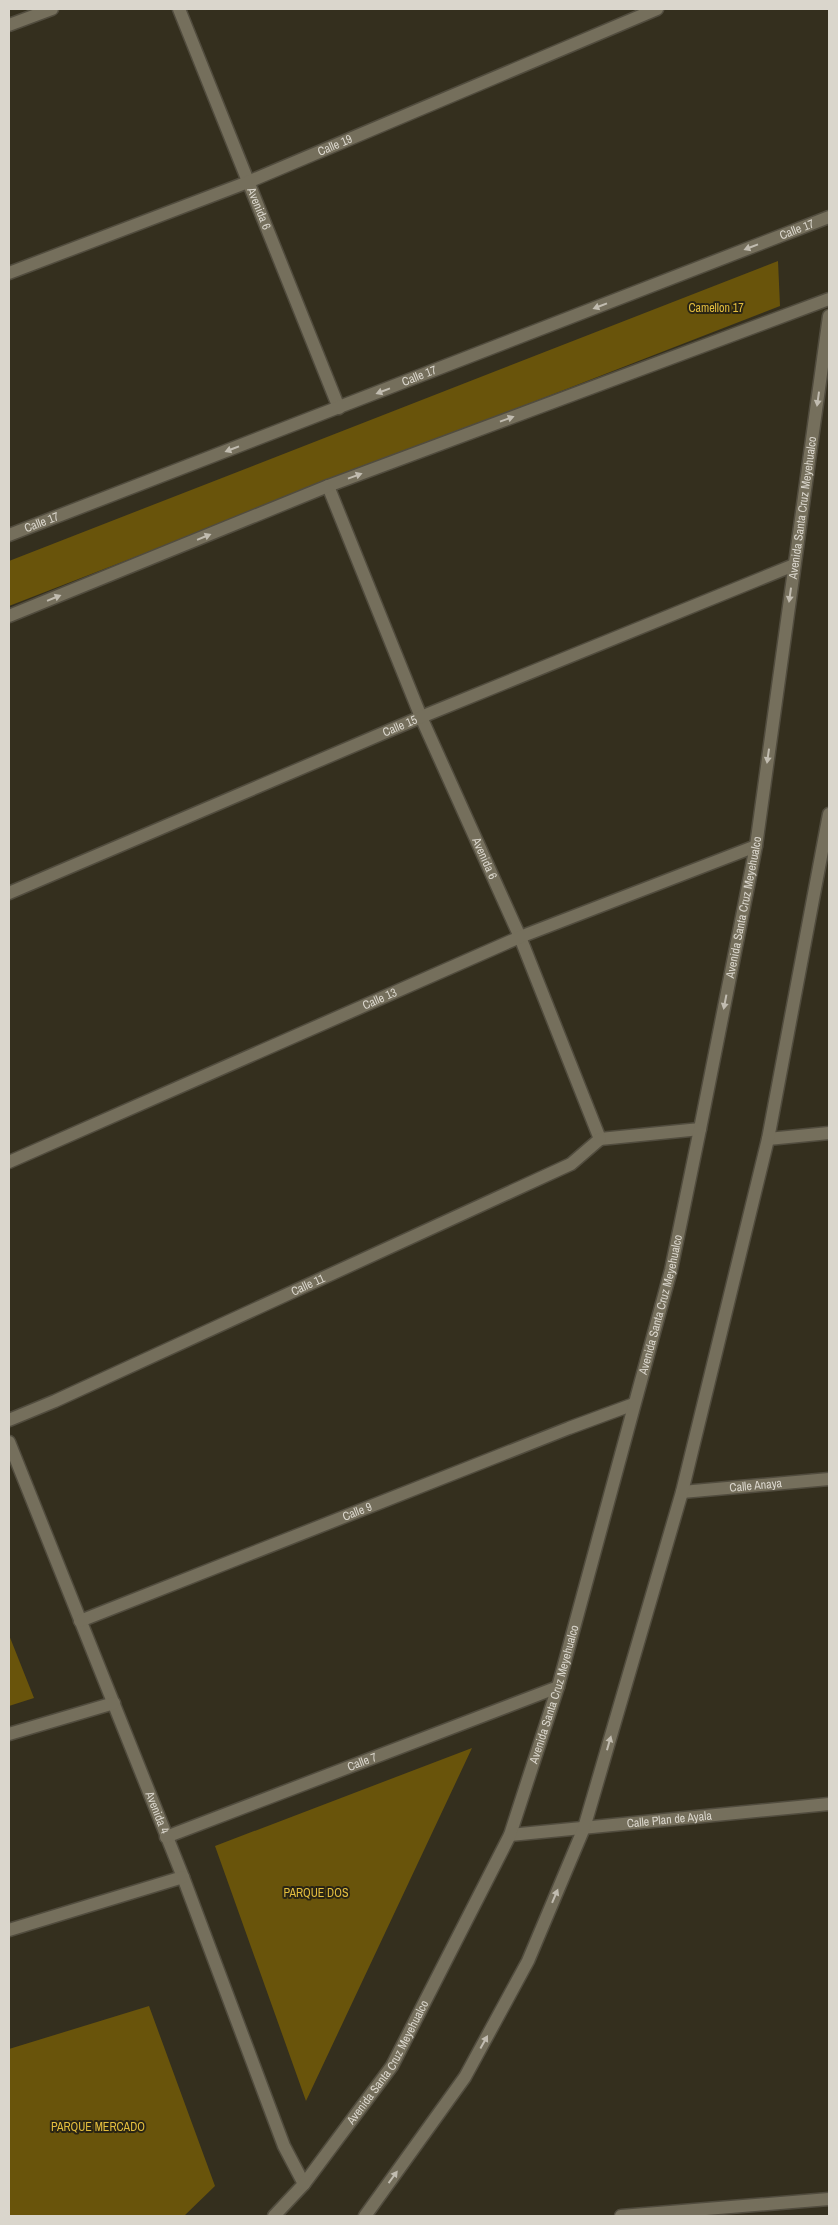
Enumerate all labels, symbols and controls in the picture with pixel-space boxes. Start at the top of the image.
street label: Calle 19 [315,131,355,160]
street label: Avenida 6 [243,184,275,232]
street label: Calle 17 [777,215,817,243]
one-way arrow [743,243,758,251]
park label: Camellon 17 [688,300,744,316]
one-way arrow [592,302,607,310]
street label: Calle 17 [399,362,439,390]
one-way arrow [375,387,390,395]
one-way arrow [813,391,821,407]
one-way arrow [500,415,515,422]
street label: Avenida Santa Cruz Meyehualco [785,435,820,581]
one-way arrow [225,446,239,454]
one-way arrow [348,472,363,480]
street label: Calle 17 [22,508,62,536]
one-way arrow [197,532,211,540]
one-way arrow [786,587,794,603]
one-way arrow [47,594,62,602]
street label: Calle 15 [380,711,420,741]
one-way arrow [764,748,772,764]
street label: Avenida 6 [468,834,501,882]
street label: Avenida Santa Cruz Meyehualco [722,836,765,980]
street label: Calle 13 [360,984,399,1013]
one-way arrow [720,994,728,1010]
street label: Avenida Santa Cruz Meyehualco [635,1233,686,1377]
street label: Calle 11 [288,1270,328,1300]
street label: Calle Anaya [729,1475,783,1496]
street label: Calle 9 [340,1499,374,1525]
street label: Avenida Santa Cruz Meyehualco [525,1623,582,1767]
one-way arrow [605,1735,613,1750]
street label: Calle 7 [345,1749,380,1775]
street label: Avenida 4 [141,1788,173,1836]
street label: Calle Plan de Ayala [626,1807,713,1832]
park label: PARQUE DOS [284,1885,349,1901]
one-way arrow [552,1889,560,1903]
street label: Avenida Santa Cruz Meyehualco [343,1997,432,2129]
one-way arrow [480,2035,488,2049]
park label: PARQUE MERCADO [51,2119,145,2135]
one-way arrow [388,2171,399,2184]

